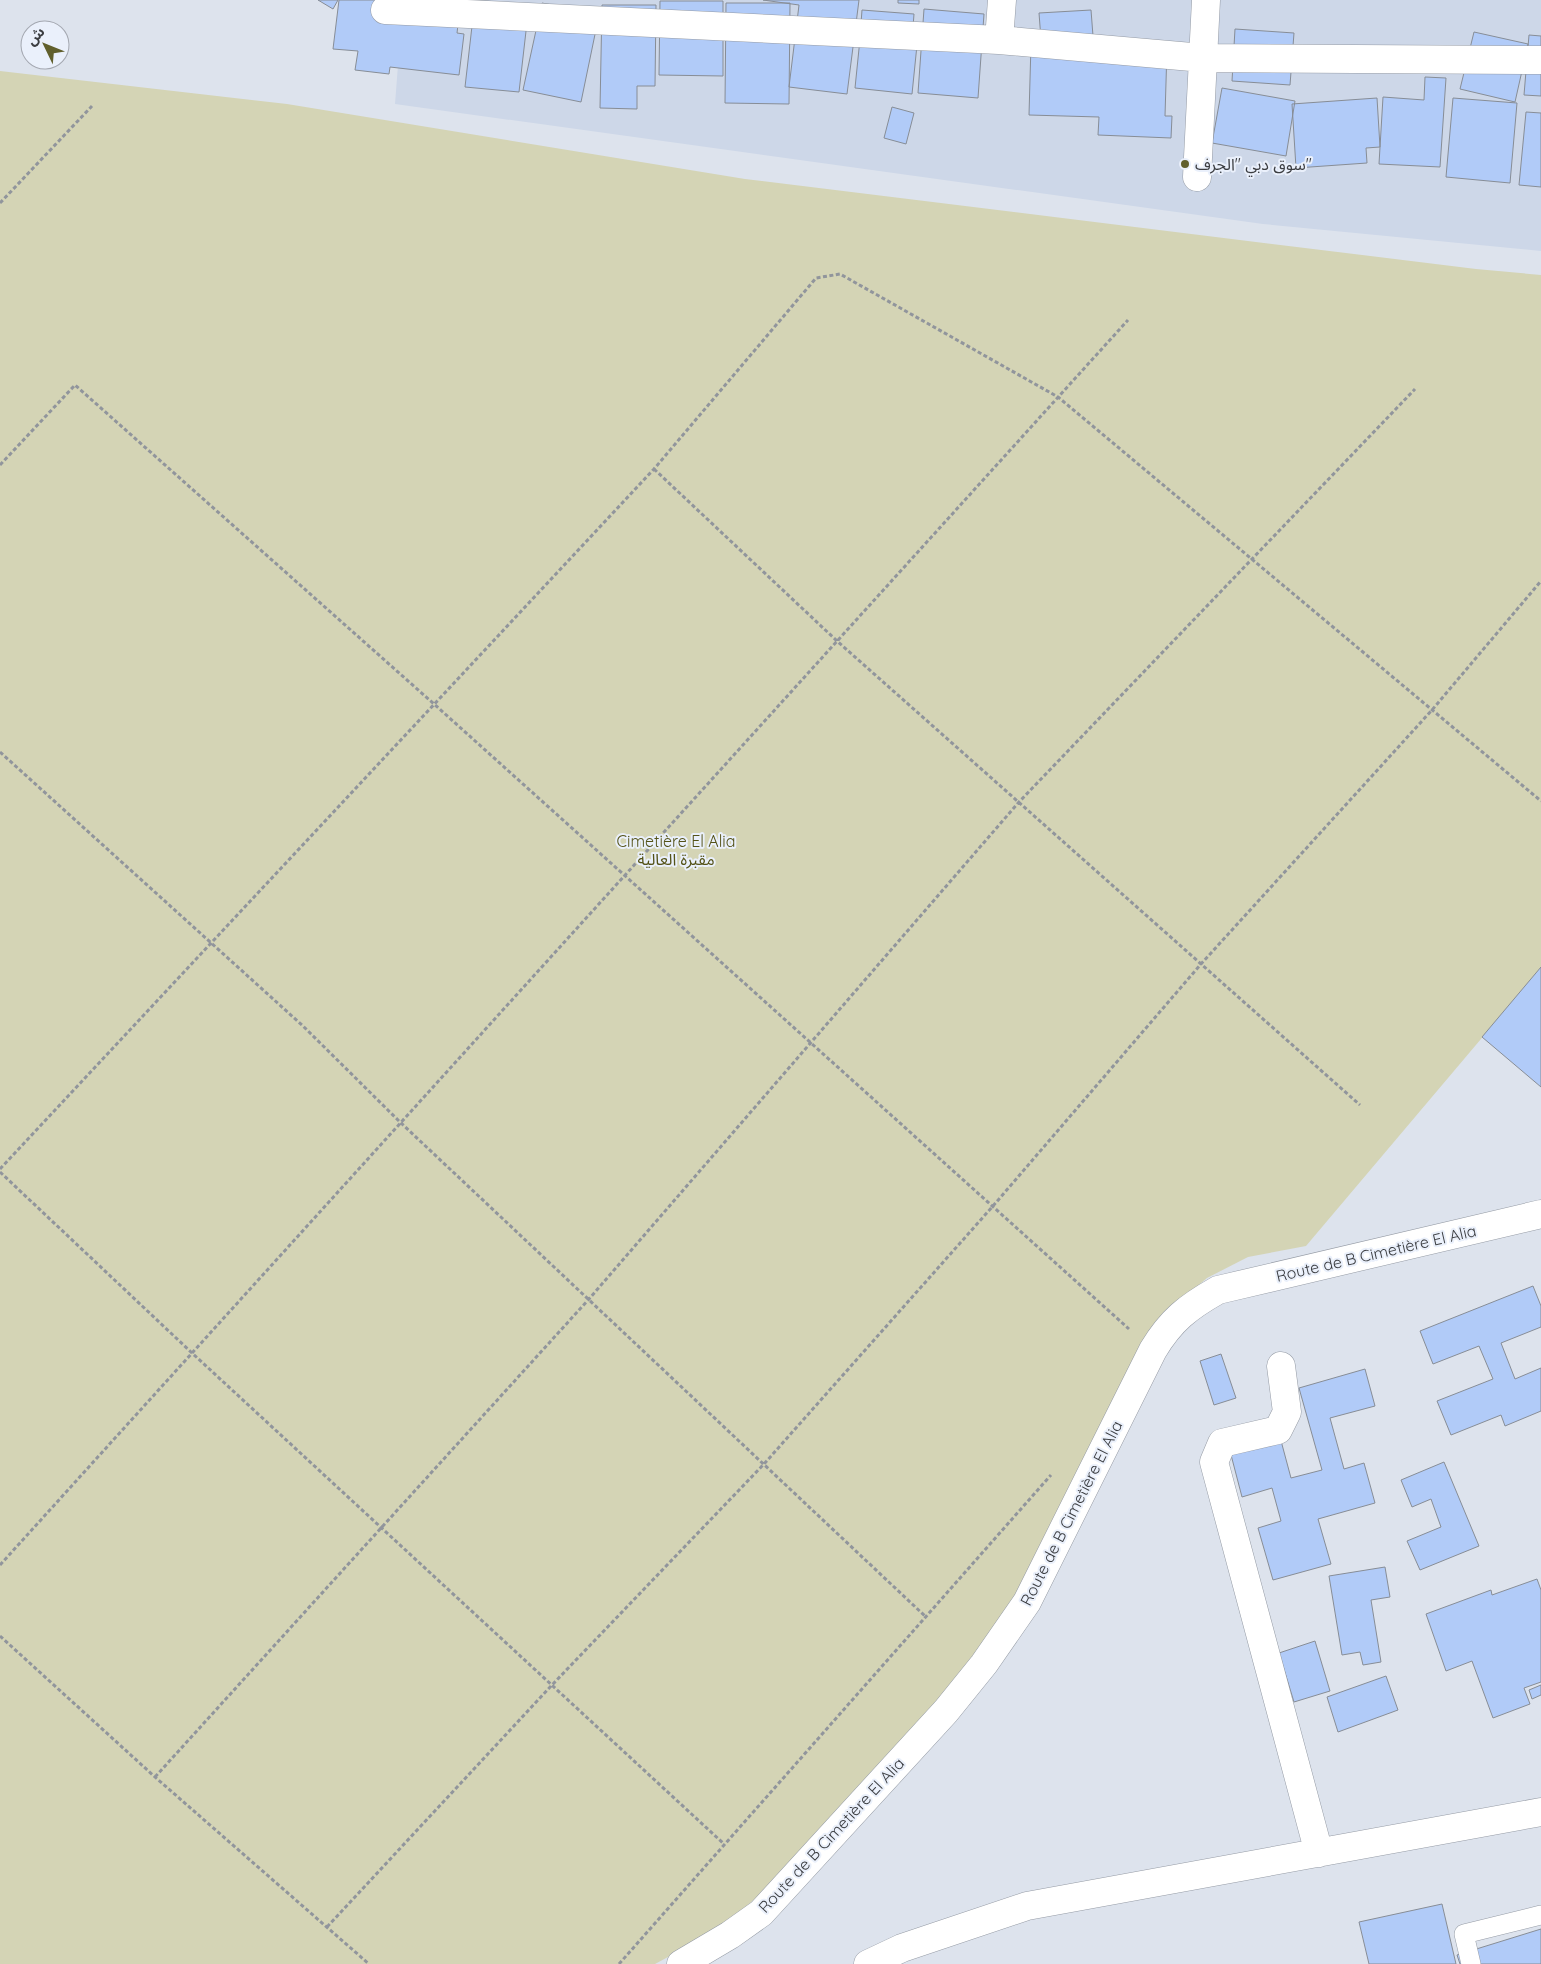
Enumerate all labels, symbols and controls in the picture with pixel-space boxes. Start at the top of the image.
north arrow [20,20,70,70]
text: ش [22,23,49,49]
place label: سوق دبي "الجرف" [1195,154,1312,177]
marker: سوق دبي "الجرف" [1179,158,1191,170]
park label: Cimetière El Alia مقبرة العالية [617,831,735,869]
street label: Route de B Cimetière El Alia [1274,1220,1478,1286]
street label: Route de B Cimetière El Alia [1016,1417,1126,1609]
street label: Route de B Cimetière El Alia [754,1753,908,1917]

